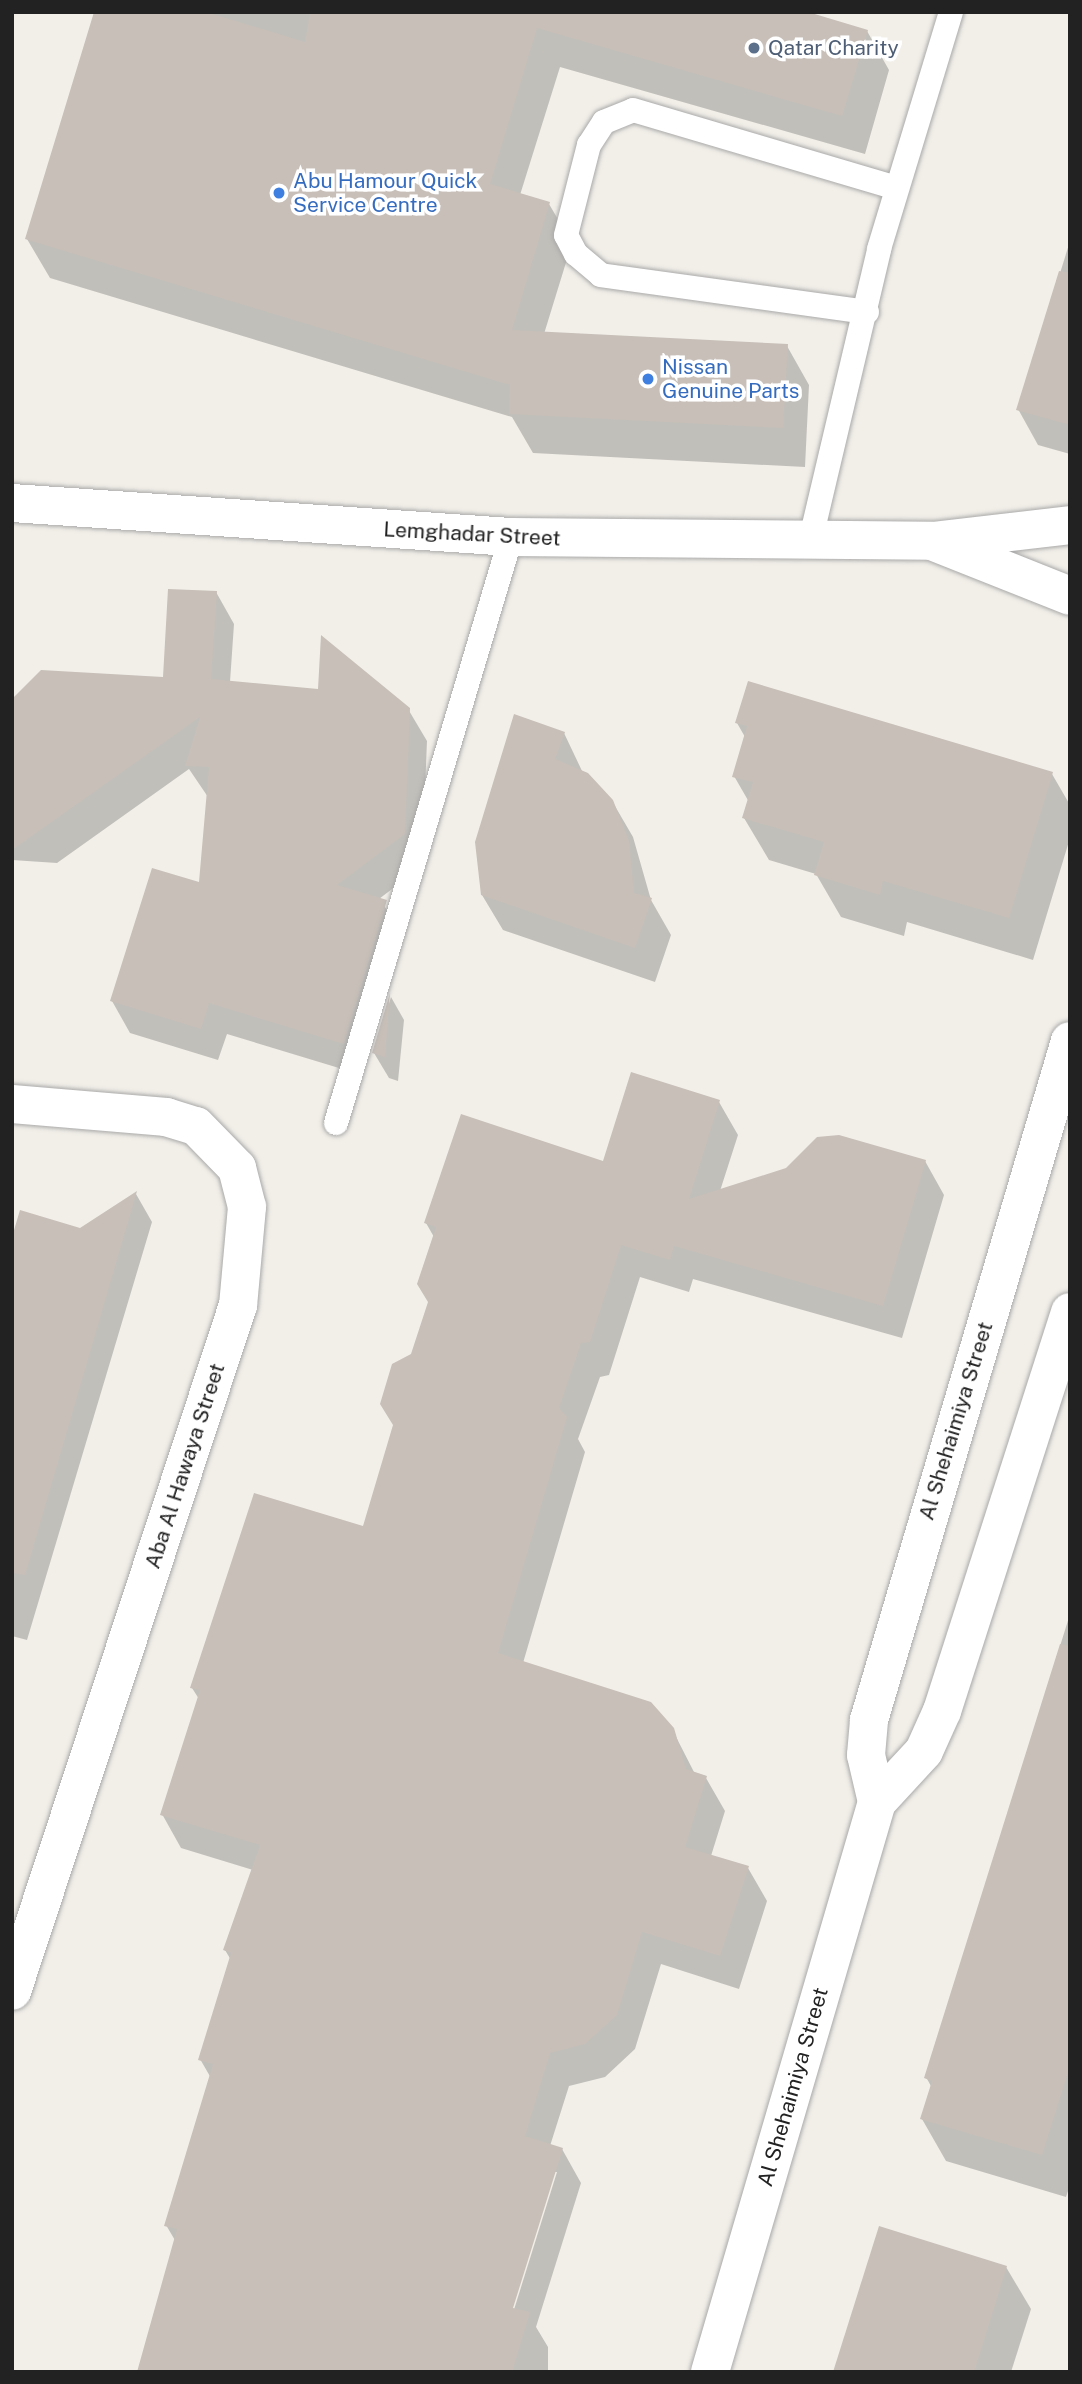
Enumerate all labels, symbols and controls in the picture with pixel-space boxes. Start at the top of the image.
place label: Qatar Charity [768,35,899,61]
marker: Qatar Charity [746,40,762,56]
place label: Abu Hamour Quick Service Centre [293,168,477,218]
marker: Abu Hamour Quick Service Centre [271,185,287,201]
place label: Nissan Genuine Parts [662,354,800,404]
marker: Nissan Genuine Parts [640,371,656,387]
street label: Lemghadar Street [383,517,561,551]
street label: Al Shehaimiya Street [914,1319,998,1523]
street label: Aba Al Hawaya Street [140,1360,230,1572]
street label: Al Shehaimiya Street [753,1985,833,2189]

